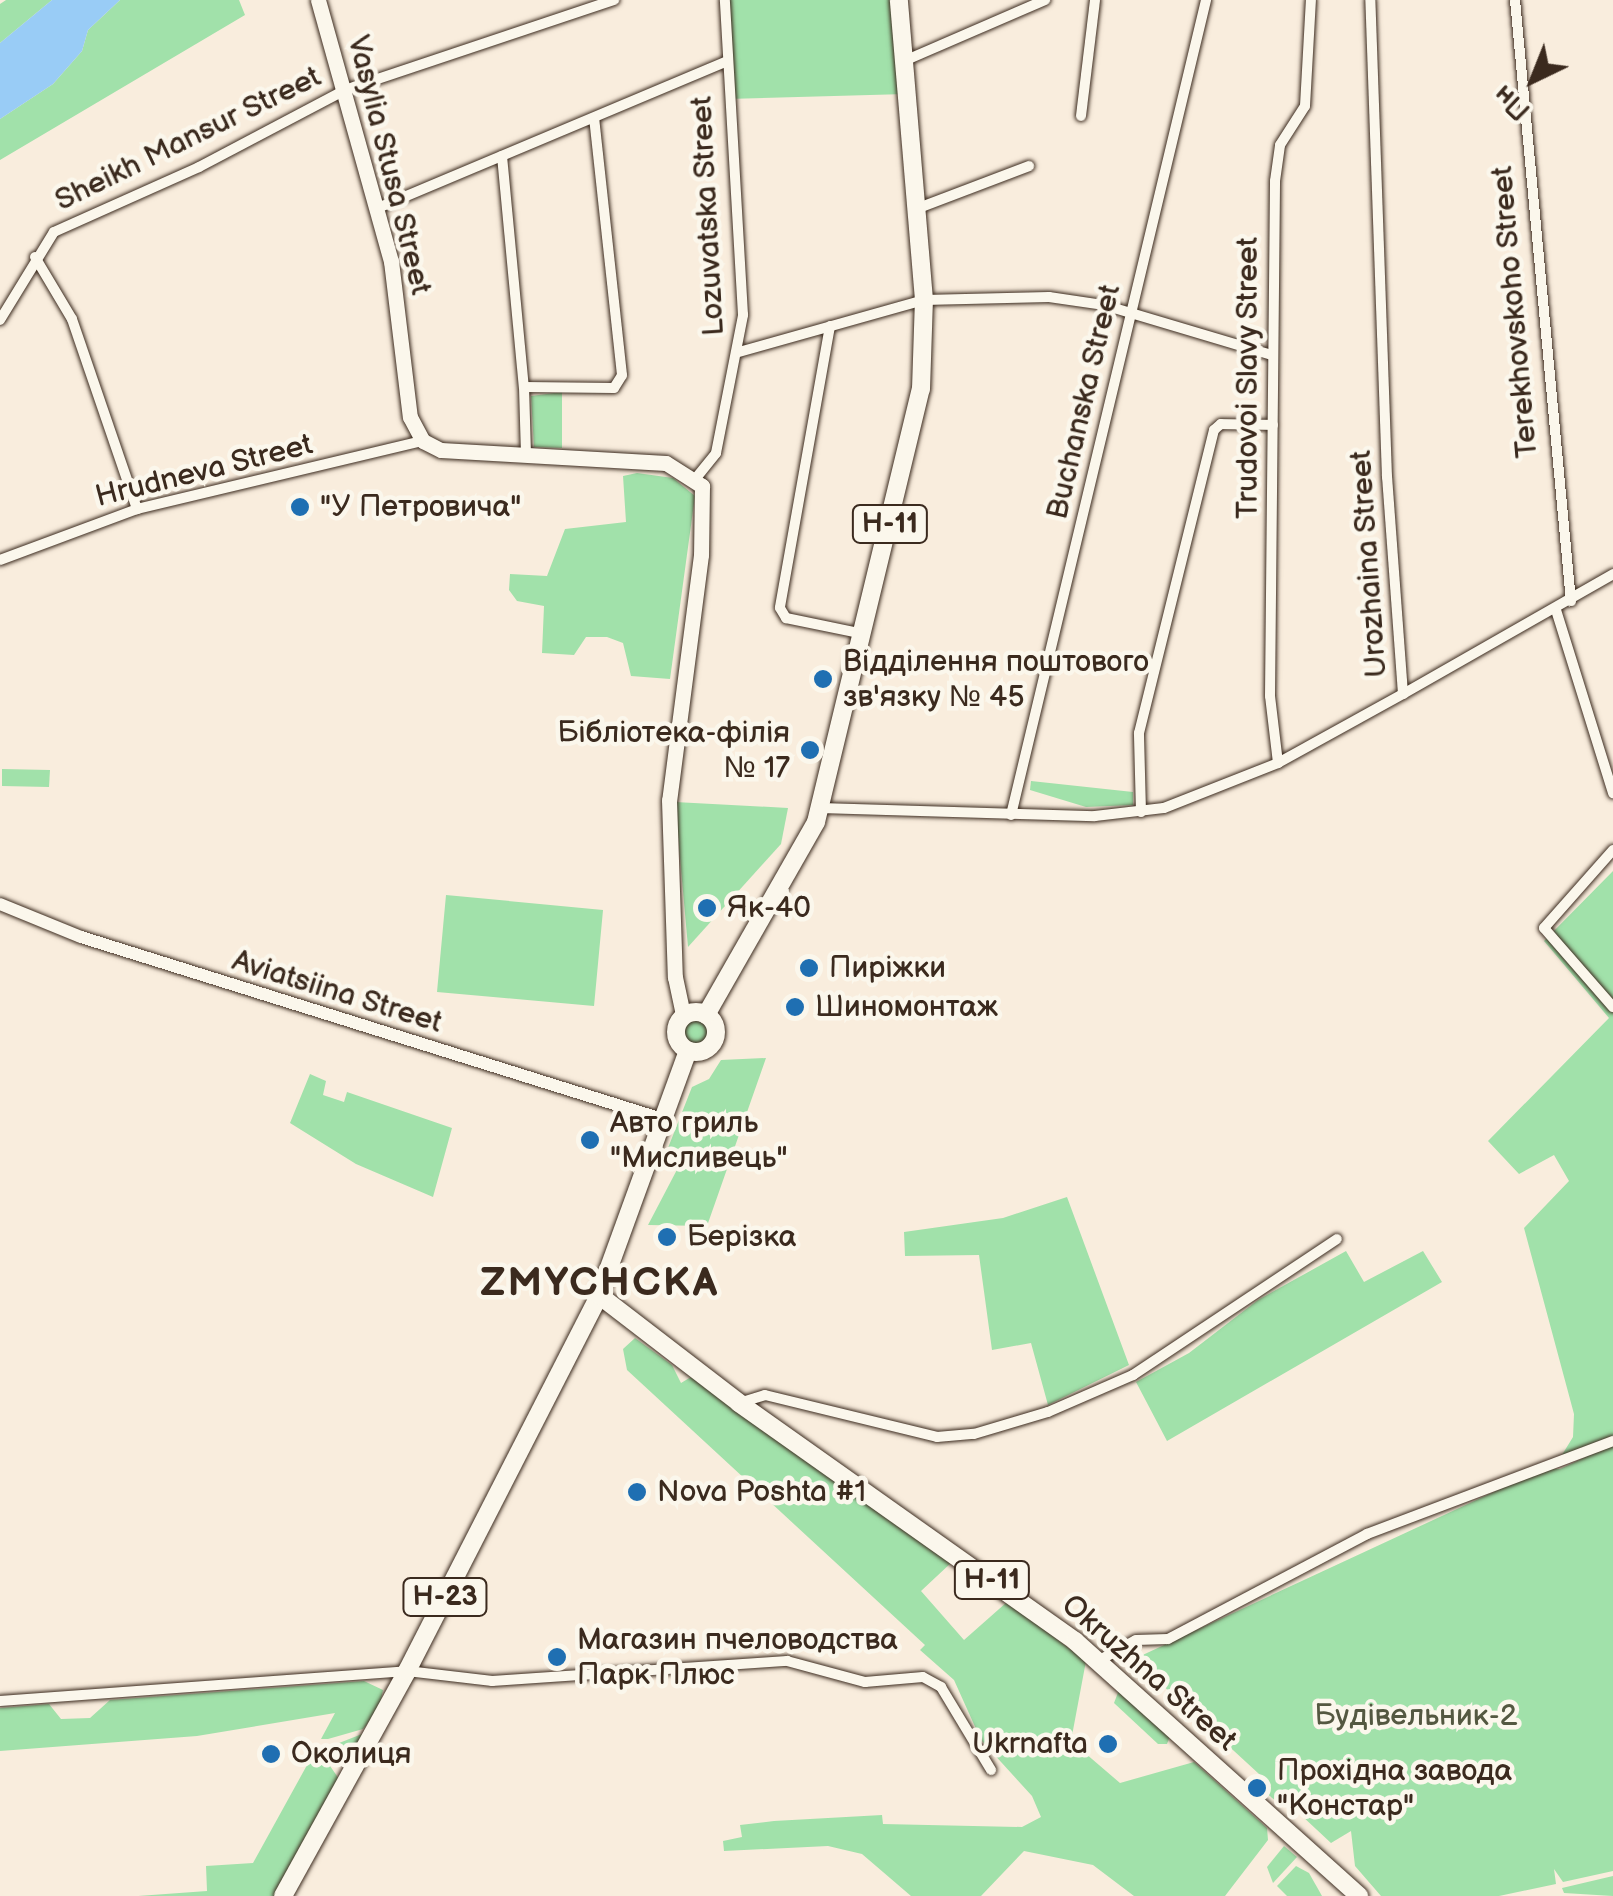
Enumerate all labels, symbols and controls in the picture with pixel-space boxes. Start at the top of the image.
north arrow [1483,30,1583,130]
street label: Vasylia Stusa Street [339,31,439,299]
street label: Sheikh Mansur Street [49,59,327,219]
text: Пн [1487,78,1537,127]
street label: Lozuvatska Street [684,95,732,337]
street label: Terekhovskoho Street [1484,164,1546,460]
street label: Trudovoi Slavy Street [1230,235,1266,521]
street label: Buchanska Street [1039,281,1129,523]
street label: Hrudneva Street [92,427,316,515]
street label: Urozhaina Street [1343,449,1395,679]
place label: "У Петровича" [320,489,521,525]
marker: "У Петровича" [289,496,311,518]
road number: Н-11 [850,501,930,547]
place label: Відділення поштового зв'язку № 45 [843,644,1149,714]
marker: Відділення поштового зв'язку № 45 [812,668,834,690]
place label: Бібліотека-філія № 17 [558,715,790,786]
marker: Бібліотека-філія № 17 [799,739,821,761]
place label: Як-40 [727,890,811,926]
marker: Як-40 [696,897,718,919]
street label: Aviatsiina Street [227,943,447,1041]
place label: Пиріжки [829,950,946,986]
marker: Пиріжки [798,957,820,979]
place label: Шиномонтаж [815,989,998,1025]
marker: Шиномонтаж [784,996,806,1018]
place label: Авто гриль "Мисливець" [610,1105,788,1176]
marker: Авто гриль "Мисливець" [579,1129,601,1151]
place label: Берізка [687,1219,796,1255]
marker: Берізка [656,1226,678,1248]
district label: ZMYCHCKA [480,1259,720,1307]
place label: Nova Poshta #1 [657,1474,866,1510]
marker: Nova Poshta #1 [626,1481,648,1503]
road number: Н-11 [952,1557,1032,1603]
road number: Н-23 [400,1574,490,1620]
street label: Okruzhna Street [1054,1587,1244,1759]
place label: Магазин пчеловодства Парк Плюс [577,1622,898,1692]
marker: Магазин пчеловодства Парк Плюс [546,1646,568,1668]
park label: Будівельник-2 [1315,1698,1517,1734]
place label: Ukrnafta [972,1726,1088,1762]
marker: Ukrnafta [1097,1733,1119,1755]
place label: Околиця [291,1736,411,1772]
marker: Околиця [260,1743,282,1765]
place label: Прохідна завода "Констар" [1277,1753,1512,1824]
marker: Прохідна завода "Констар" [1246,1777,1268,1799]

